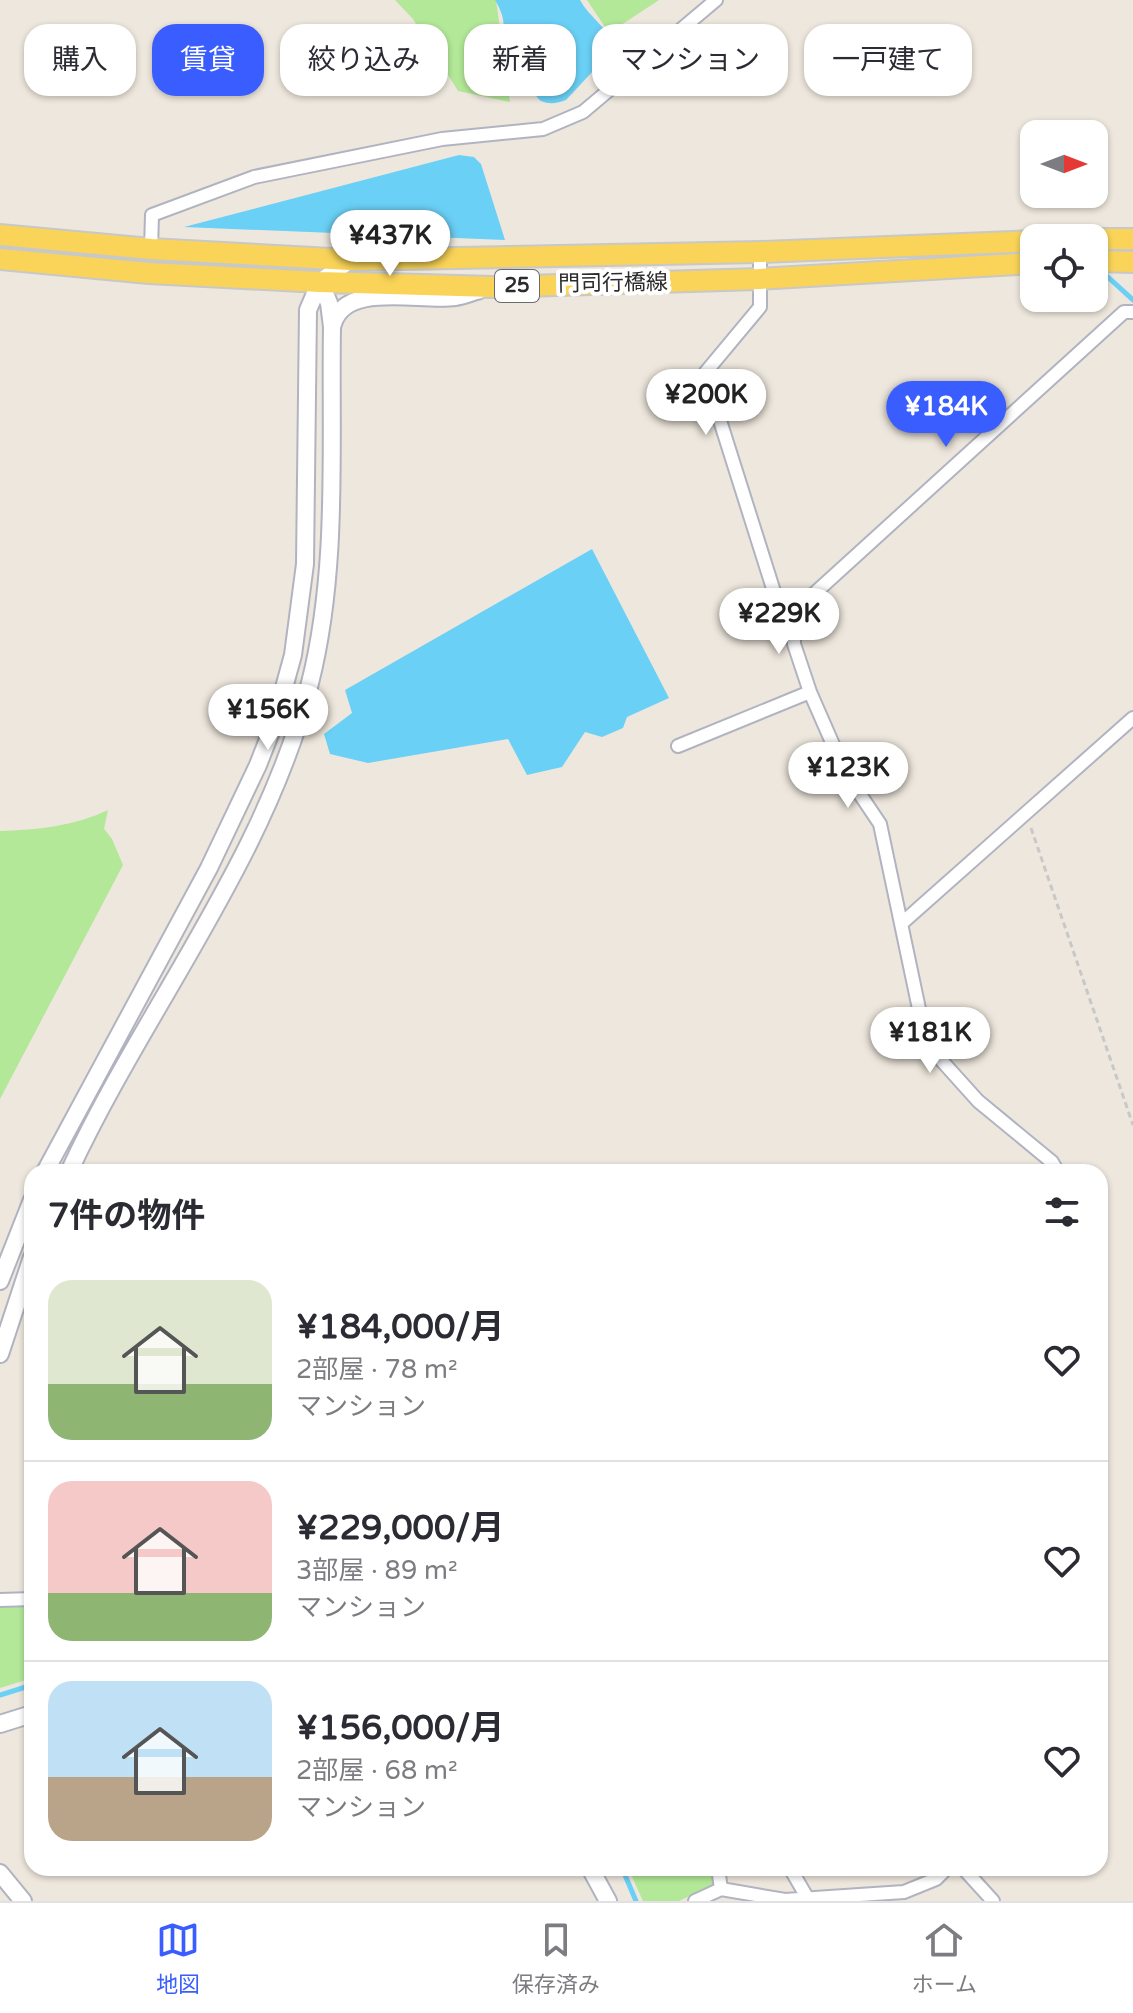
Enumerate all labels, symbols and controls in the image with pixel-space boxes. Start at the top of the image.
chip: 購入 [24,24,136,96]
chip: 賃貸 [152,24,264,96]
chip: 絞り込み [280,24,448,96]
chip: 新着 [464,24,576,96]
chip: マンション [592,24,788,96]
chip: 一戸建て [804,24,972,96]
north arrow [1020,120,1108,208]
map controls [1020,120,1108,312]
pin: ¥437K [334,210,446,278]
text: ¥437K [348,220,432,251]
button: locate [1020,224,1108,312]
street label: 門司行橋線 [558,269,668,297]
road number: 25 [495,270,539,302]
pin: ¥200K [650,369,762,437]
text: ¥200K [664,379,748,410]
pin: ¥184K [890,381,1002,449]
text: ¥184K [904,391,988,422]
pin: ¥229K [723,588,835,656]
text: ¥229K [737,598,821,629]
pin: ¥156K [212,684,324,752]
text: ¥156K [226,694,310,725]
pin: ¥123K [792,742,904,810]
text: ¥123K [806,752,890,783]
pin: ¥181K [874,1007,986,1075]
text: ¥181K [888,1017,972,1048]
icon: filters [1040,1190,1084,1234]
text: 7件の物件 [48,1196,205,1237]
text: ¥184,000/月 [296,1307,504,1348]
icon: home [112,1312,208,1408]
icon: heart [1040,1338,1084,1382]
text: 2部屋 · 78 m² [296,1354,458,1385]
text: マンション [296,1391,426,1422]
text: ¥229,000/月 [296,1508,504,1549]
icon: home [112,1513,208,1609]
icon: heart [1040,1539,1084,1583]
text: 3部屋 · 89 m² [296,1555,458,1586]
text: マンション [296,1592,426,1623]
text: ¥156,000/月 [296,1708,504,1749]
icon: home [112,1713,208,1809]
icon: heart [1040,1739,1084,1783]
text: 2部屋 · 68 m² [296,1755,458,1786]
text: マンション [296,1792,426,1823]
tab: 地図 [156,1918,200,1998]
tab: 保存済み [512,1918,600,1998]
tab: ホーム [912,1918,977,1998]

